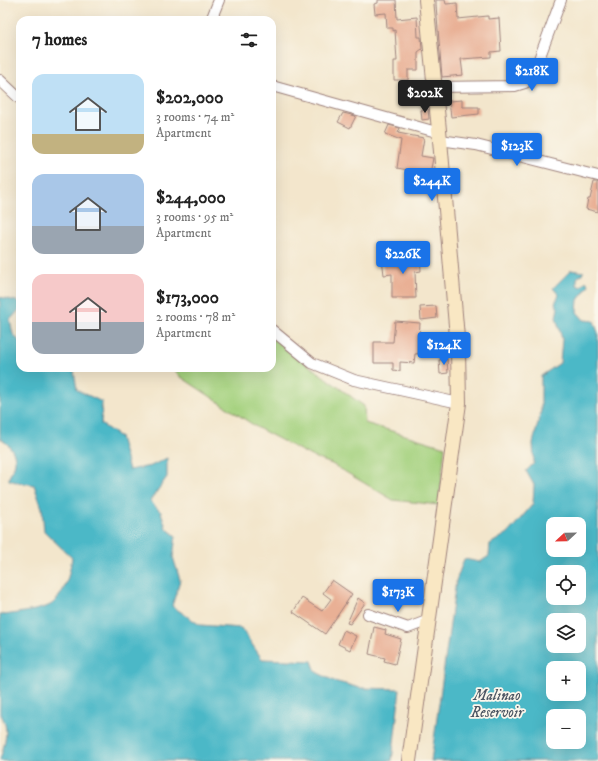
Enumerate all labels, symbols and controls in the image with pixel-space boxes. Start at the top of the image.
text: 7 homes [32,29,87,51]
icon: filters [238,29,260,51]
pin: $218K [504,58,560,92]
text: $218K [515,63,549,79]
pin: $202K [397,80,453,114]
text: $202K [407,85,443,101]
text: $202,000 [156,87,223,109]
icon: home [64,90,112,138]
text: 3 rooms · 74 m² [156,109,234,125]
text: Apartment [156,125,211,141]
pin: $123K [489,133,545,167]
text: $123K [501,138,533,154]
pin: $244K [404,168,460,202]
text: $244K [413,173,451,189]
text: $244,000 [156,187,226,209]
icon: home [64,190,112,238]
text: 3 rooms · 95 m² [156,209,233,225]
text: Apartment [156,225,211,241]
pin: $226K [375,241,431,275]
text: $226K [385,246,421,262]
text: $173,000 [156,287,219,309]
icon: home [64,290,112,338]
text: 2 rooms · 78 m² [156,309,235,325]
text: Apartment [156,325,211,341]
pin: $124K [416,332,472,366]
text: $124K [427,337,461,353]
north arrow [546,517,586,557]
map controls [546,517,586,749]
button: locate [546,565,586,605]
pin: $173K [370,579,426,613]
text: $173K [382,584,414,600]
button: layers [546,613,586,653]
button: + [546,661,586,701]
water label: Malinao Reservoir [470,686,525,722]
button: − [546,709,586,749]

